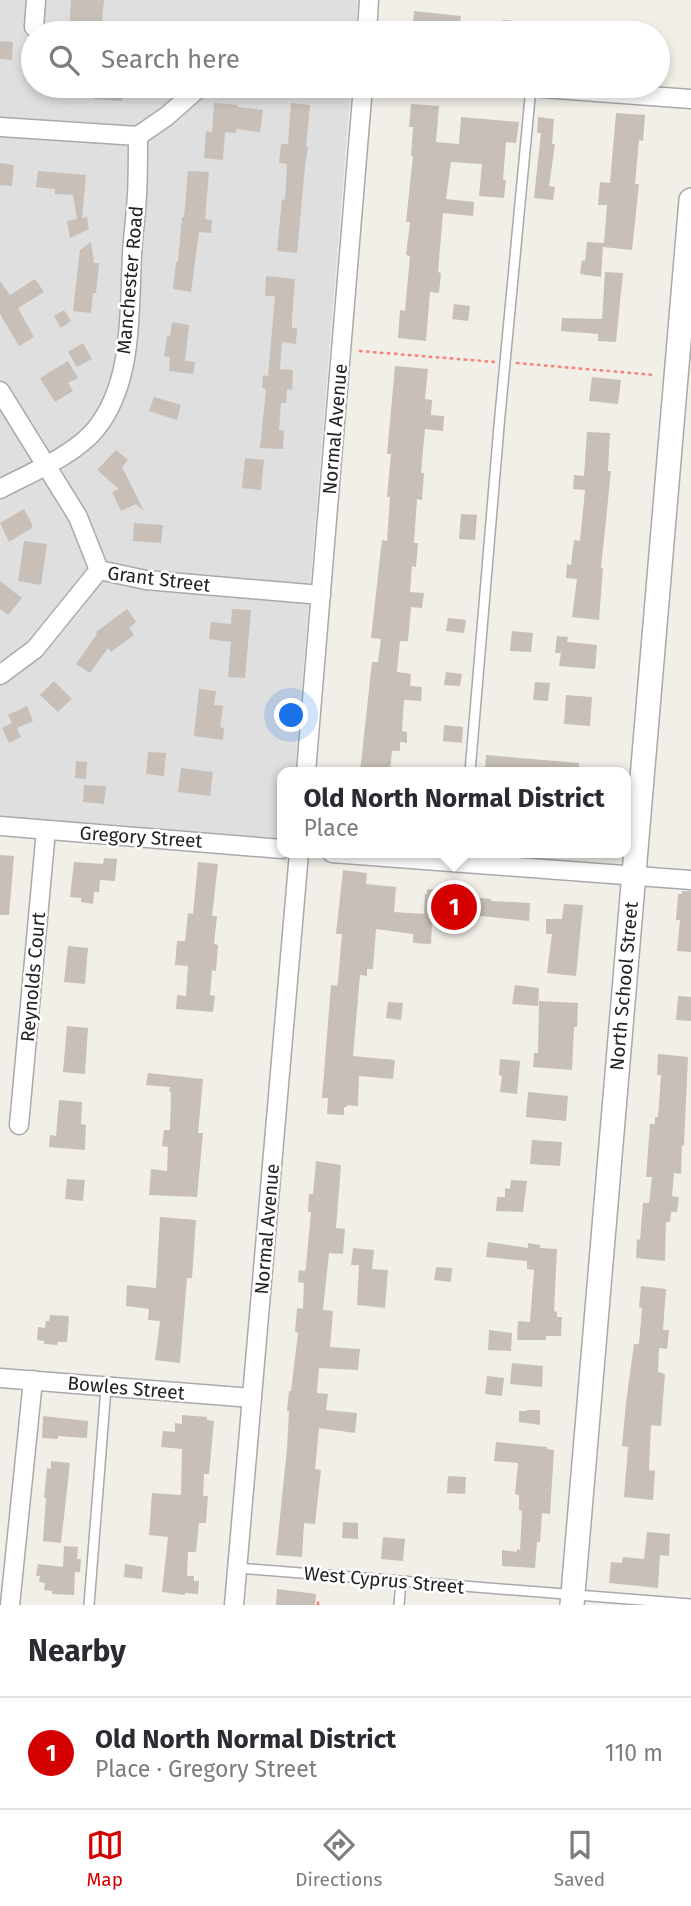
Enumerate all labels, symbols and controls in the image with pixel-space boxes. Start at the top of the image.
search box [21,21,670,98]
icon: search [45,41,83,79]
text: Search here [101,44,240,75]
street label: Manchester Road [112,205,148,355]
street label: Normal Avenue [318,362,352,496]
street label: Grant Street [106,561,212,597]
your location [274,698,308,732]
popup [277,767,631,858]
text: Old North Normal District [303,783,605,814]
text: Place [303,814,359,842]
street label: Gregory Street [79,821,203,853]
pin: 1 [431,881,477,933]
street label: North School Street [605,901,643,1071]
street label: Reynolds Court [16,911,50,1043]
street label: Normal Avenue [250,1162,284,1296]
street label: Bowles Street [66,1371,186,1405]
street label: West Cyprus Street [303,1562,465,1598]
text: Nearby [28,1633,126,1669]
text: Old North Normal District [95,1724,396,1755]
text: 1 [46,1739,56,1767]
text: 110 m [605,1739,663,1767]
text: Place · Gregory Street [95,1755,317,1783]
tab: Map [86,1826,124,1891]
tab: Directions [295,1826,382,1891]
tab: Saved [554,1826,605,1891]

